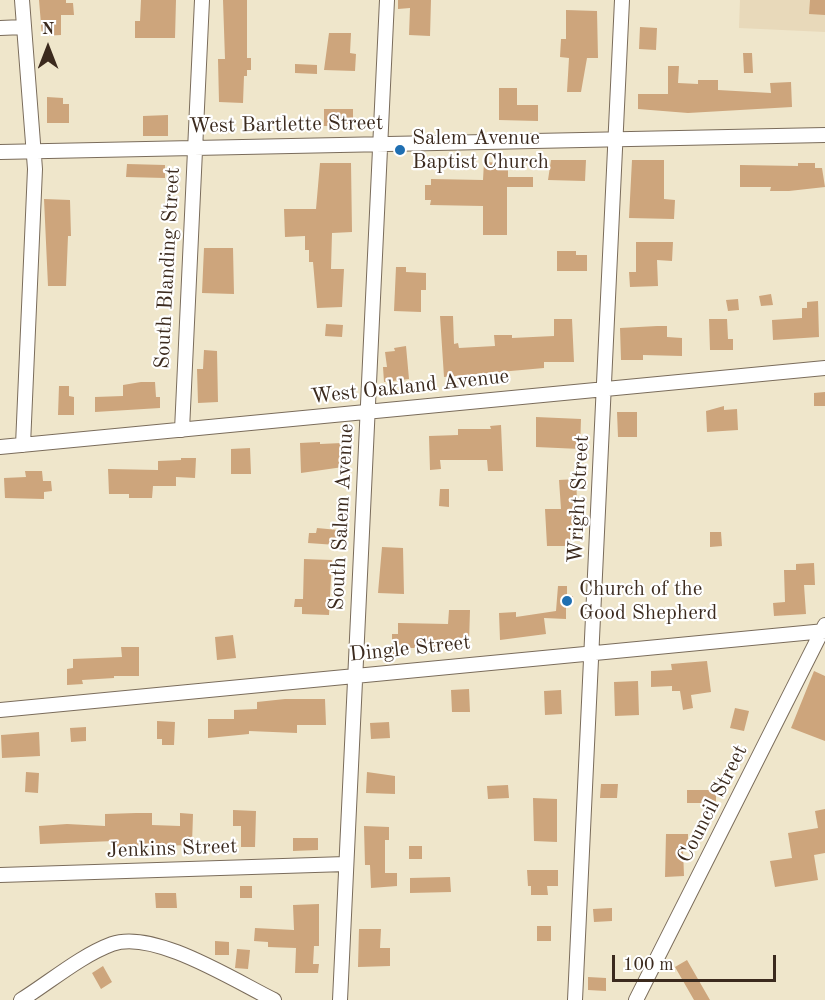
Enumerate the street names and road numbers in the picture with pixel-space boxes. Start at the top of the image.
street label: West Bartlette Street [189,111,383,139]
street label: South Blanding Street [150,166,186,370]
street label: West Oakland Avenue [310,364,510,410]
street label: South Salem Avenue [325,423,359,611]
street label: Wright Street [563,434,595,564]
street label: Dingle Street [348,630,472,668]
street label: Council Street [672,741,754,867]
street label: Jenkins Street [106,834,238,864]

